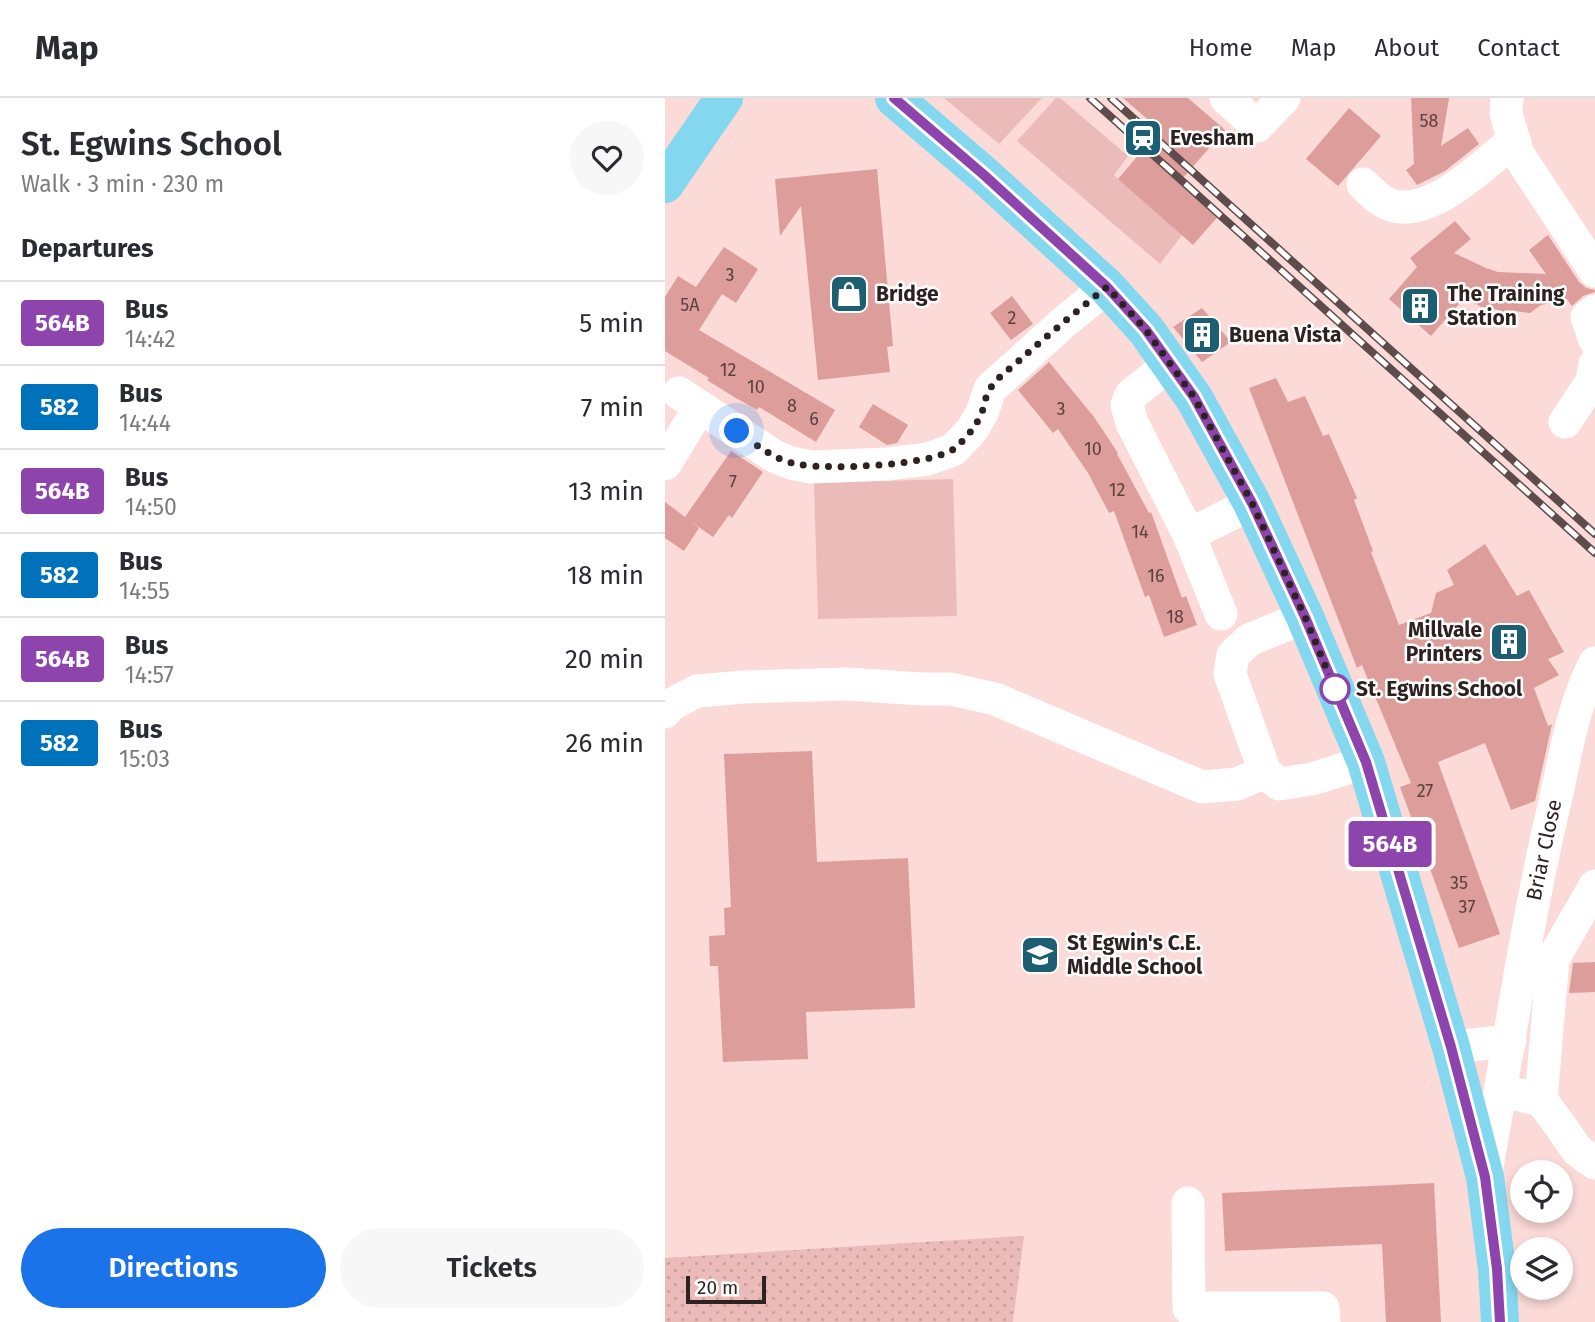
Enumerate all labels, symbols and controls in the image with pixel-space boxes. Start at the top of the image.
text: Map [35,28,99,68]
text: Home [1189,34,1253,62]
text: Map [1291,34,1337,62]
text: About [1375,34,1439,62]
text: Contact [1477,34,1560,62]
house number: 58 [1420,110,1439,132]
station icon: Evesham [1122,117,1164,159]
button: heart [570,121,644,195]
text: St. Egwins School [21,124,282,164]
place label: Evesham [1170,125,1254,151]
text: Walk · 3 min · 230 m [21,170,224,198]
text: Departures [21,233,154,264]
house number: 3 [726,264,734,286]
shop icon: Bridge [828,273,870,315]
place label: Bridge [876,281,939,307]
place label: The Training Station [1447,281,1565,331]
building icon: The Training Station [1399,285,1441,327]
text: Bus [125,294,168,325]
house number: 5A [680,294,700,316]
house number: 2 [1008,307,1017,329]
text: 5 min [579,308,644,339]
text: 564B [35,309,90,337]
building icon: Buena Vista [1181,314,1223,356]
place label: Buena Vista [1229,322,1342,348]
text: 14:42 [125,325,176,353]
house number: 12 [720,359,736,381]
house number: 10 [747,376,765,398]
text: Bus [119,378,162,409]
text: 7 min [581,392,644,423]
text: 582 [40,393,79,421]
house number: 8 [787,395,797,417]
house number: 3 [1057,398,1065,420]
house number: 6 [809,408,819,430]
text: 14:44 [119,409,171,437]
your location [719,413,754,448]
house number: 10 [1084,438,1102,460]
text: Bus [125,462,168,493]
house number: 7 [729,471,737,493]
text: 13 min [568,476,644,507]
text: 564B [35,477,90,505]
house number: 12 [1109,479,1125,501]
text: 14:50 [125,493,177,521]
house number: 14 [1131,521,1149,543]
text: Bus [119,546,162,577]
text: 18 min [567,560,644,591]
text: 582 [40,561,79,589]
house number: 16 [1147,565,1165,587]
text: 14:55 [119,577,170,605]
house number: 18 [1166,606,1184,628]
place label: Millvale Printers [1406,617,1482,667]
building icon: Millvale Printers [1488,621,1530,663]
text: Bus [125,630,168,661]
text: 20 min [565,644,644,675]
text: 564B [35,645,90,673]
text: 14:57 [125,661,174,689]
marker: St. Egwins School [1320,674,1350,704]
place label: St. Egwins School [1356,676,1523,702]
text: Bus [119,714,162,745]
text: 26 min [566,728,644,759]
text: 582 [40,729,79,757]
text: 15:03 [119,745,170,773]
house number: 27 [1417,780,1433,802]
street label: Briar Close [1521,797,1567,903]
line badge: 564B [1341,821,1439,867]
text: 564B [1363,830,1417,858]
house number: 35 [1450,872,1468,894]
house number: 37 [1459,896,1475,918]
place label: St Egwin's C.E. Middle School [1067,930,1203,980]
school or university icon: St Egwin's C.E. Middle School [1019,934,1061,976]
map controls [1510,1160,1573,1300]
button: locate [1510,1160,1573,1223]
button: Directions [21,1228,326,1308]
button: Tickets [340,1228,644,1308]
button: layers [1510,1237,1573,1300]
scale bar [686,1273,767,1305]
text: 20 m [697,1276,738,1299]

